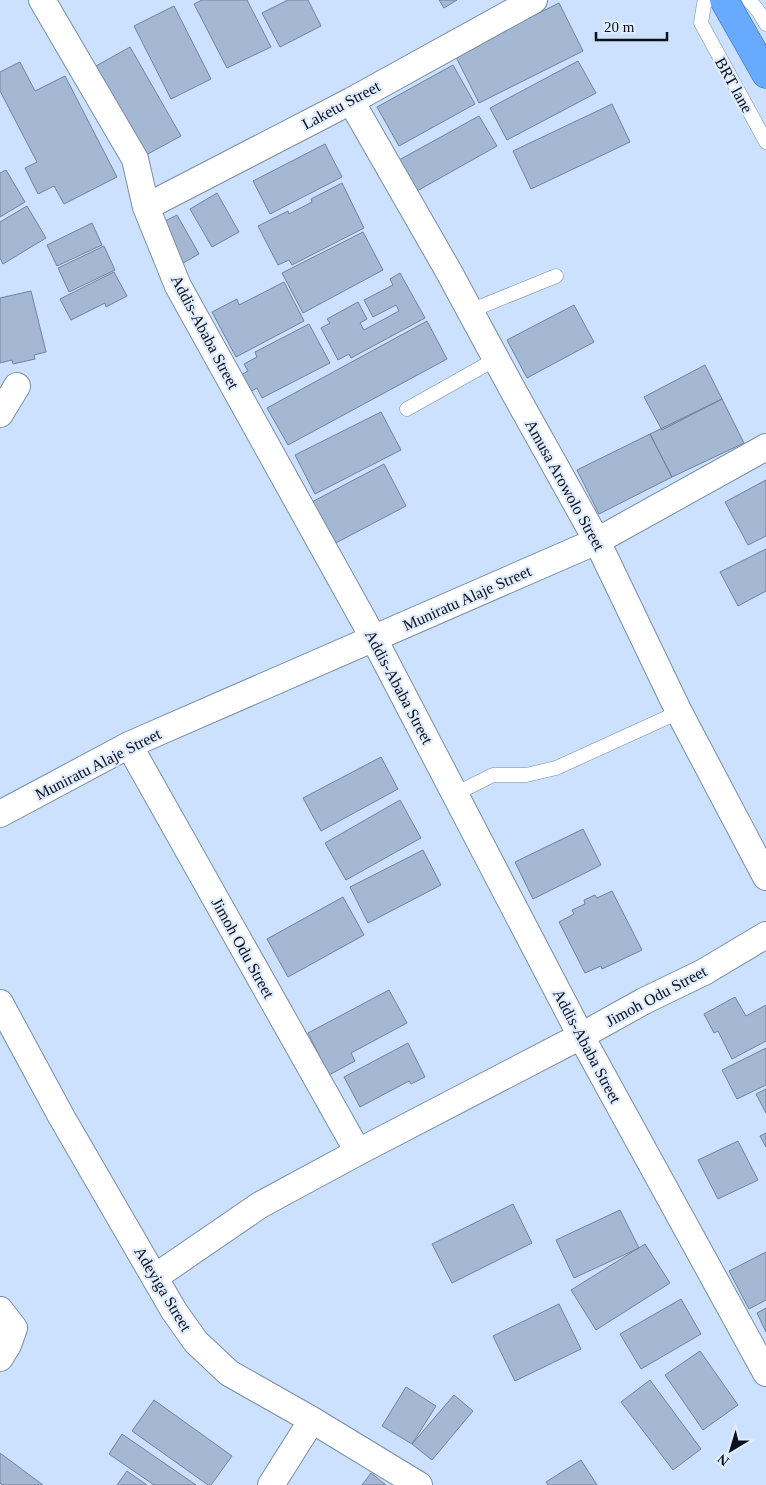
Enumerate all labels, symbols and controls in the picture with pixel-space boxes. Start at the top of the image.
scale bar [596,10,667,42]
text: 20 m [604,19,635,35]
street label: BRT lane [712,54,756,116]
street label: Laketu Street [299,77,383,133]
street label: Addis-Ababa Street [168,272,242,392]
street label: Amusa Arowolo Street [522,417,608,554]
street label: Muniratu Alaje Street [400,562,535,635]
street label: Addis-Ababa Street [362,627,436,747]
street label: Muniratu Alaje Street [32,725,165,804]
street label: Jimoh Odu Street [208,895,278,1002]
street label: Jimoh Odu Street [603,962,710,1030]
street label: Addis-Ababa Street [550,986,624,1106]
street label: Adeyiga Street [130,1244,195,1335]
north arrow [706,1425,756,1475]
text: N [715,1451,732,1469]

